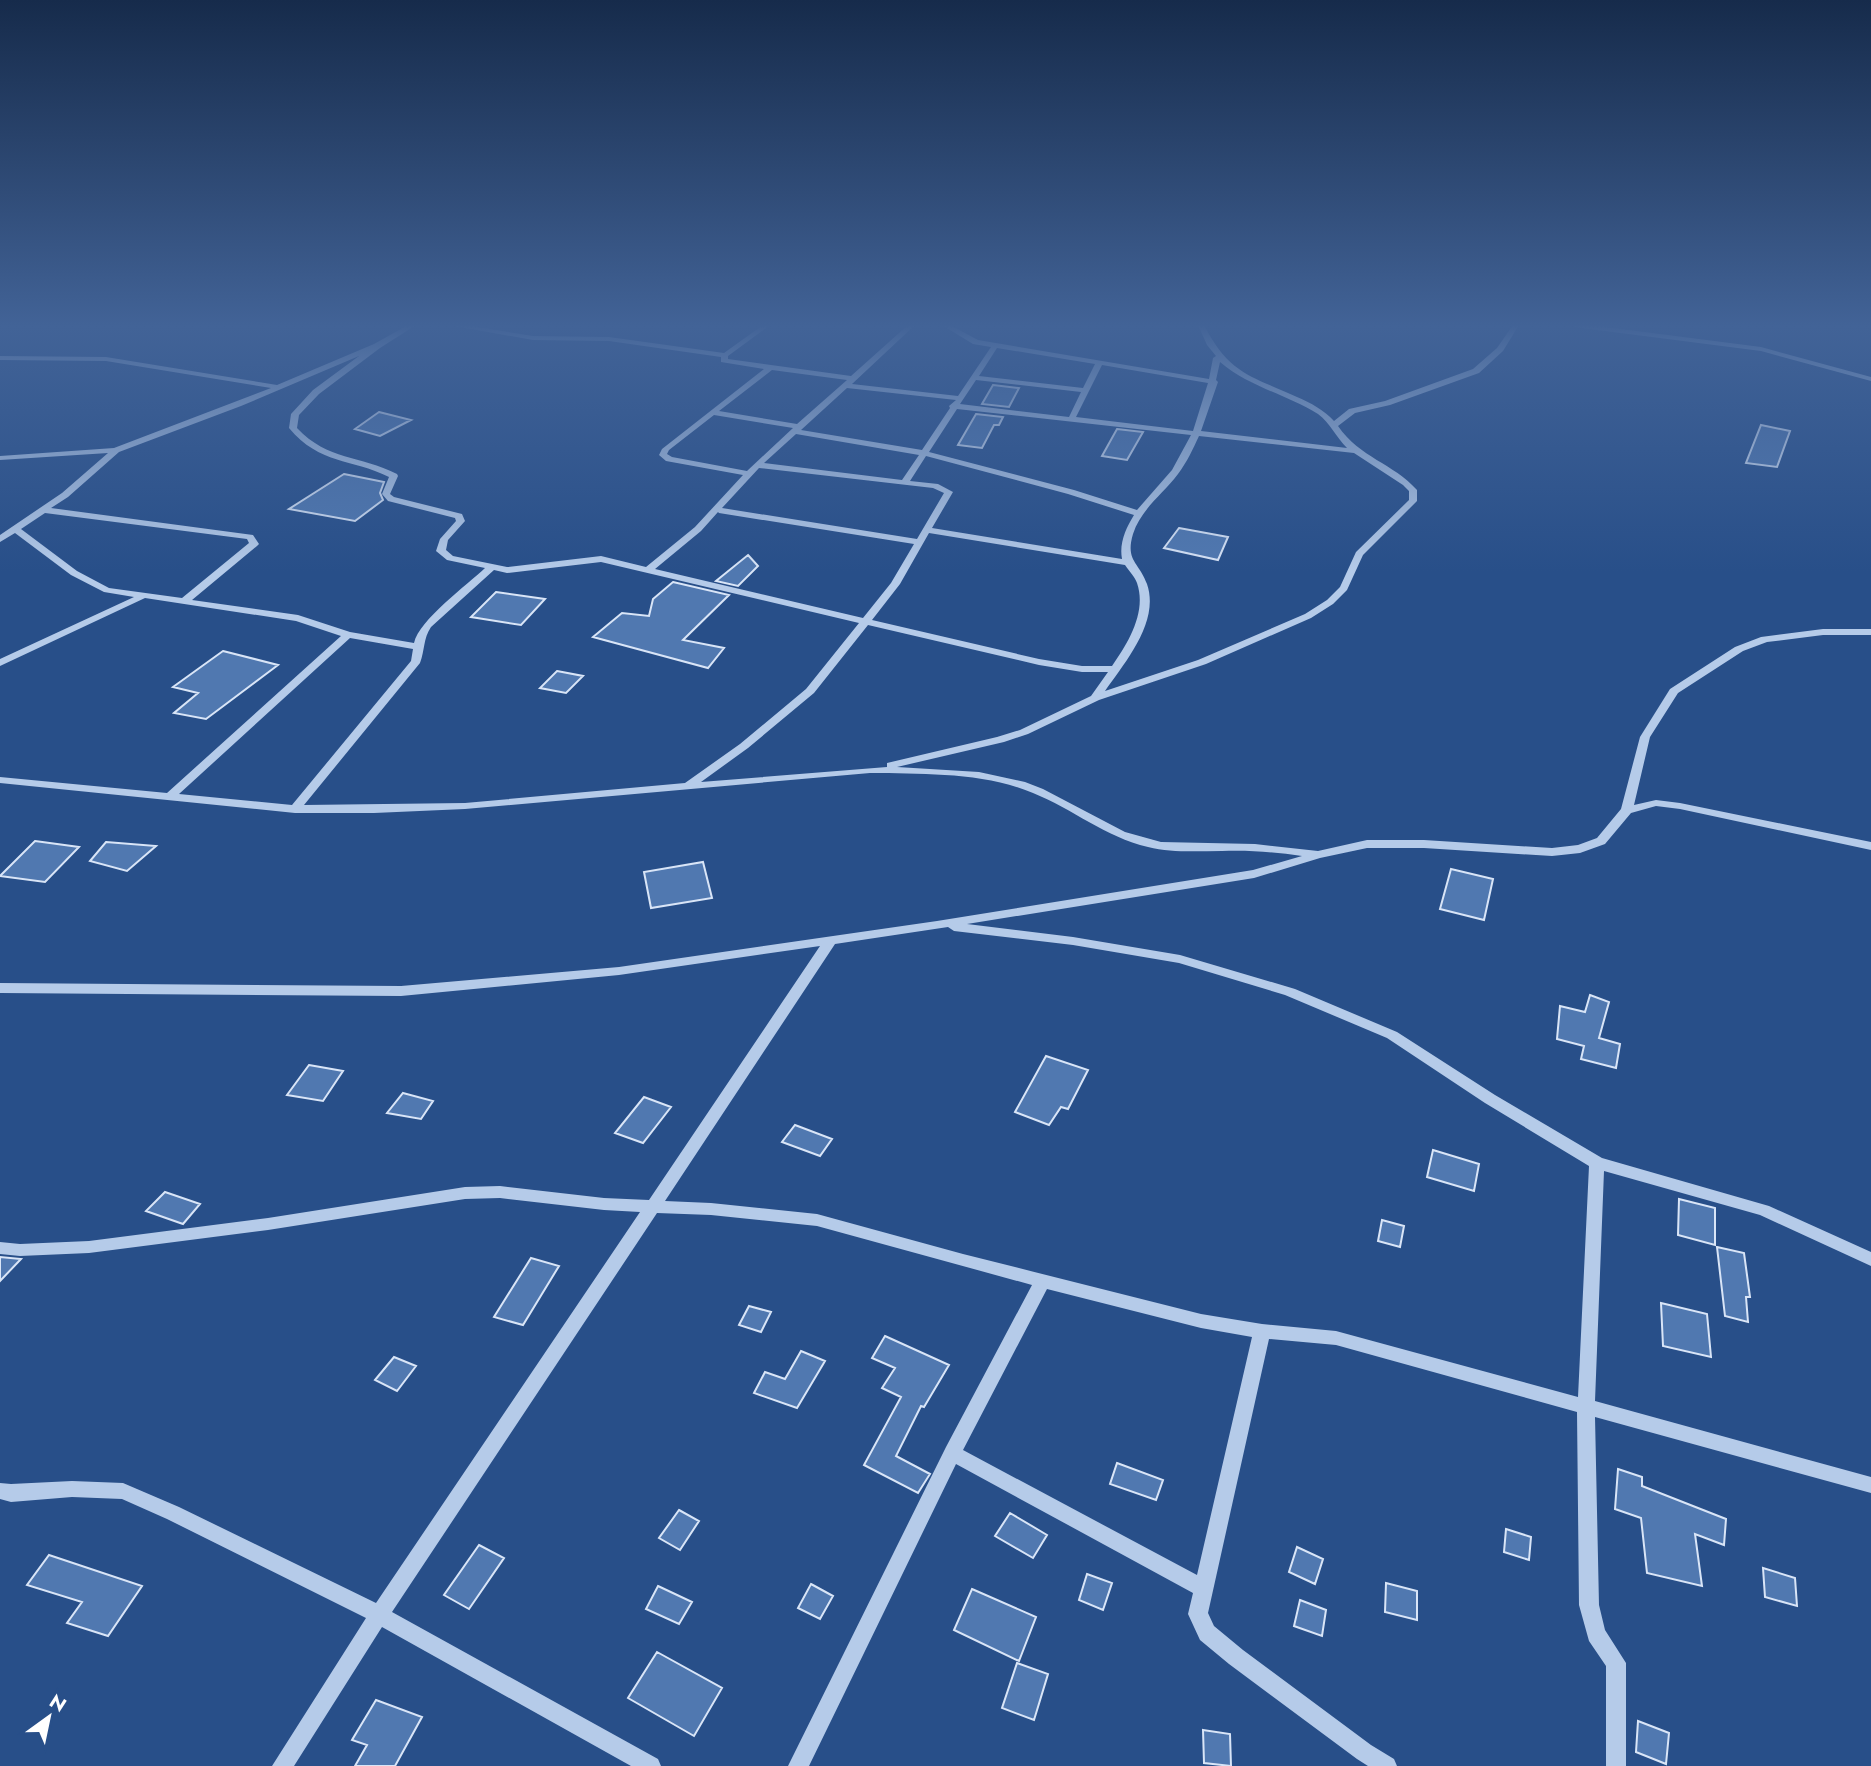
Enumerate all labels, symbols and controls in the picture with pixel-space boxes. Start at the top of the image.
north arrow [14,1682,84,1752]
text: N [44,1688,72,1719]

